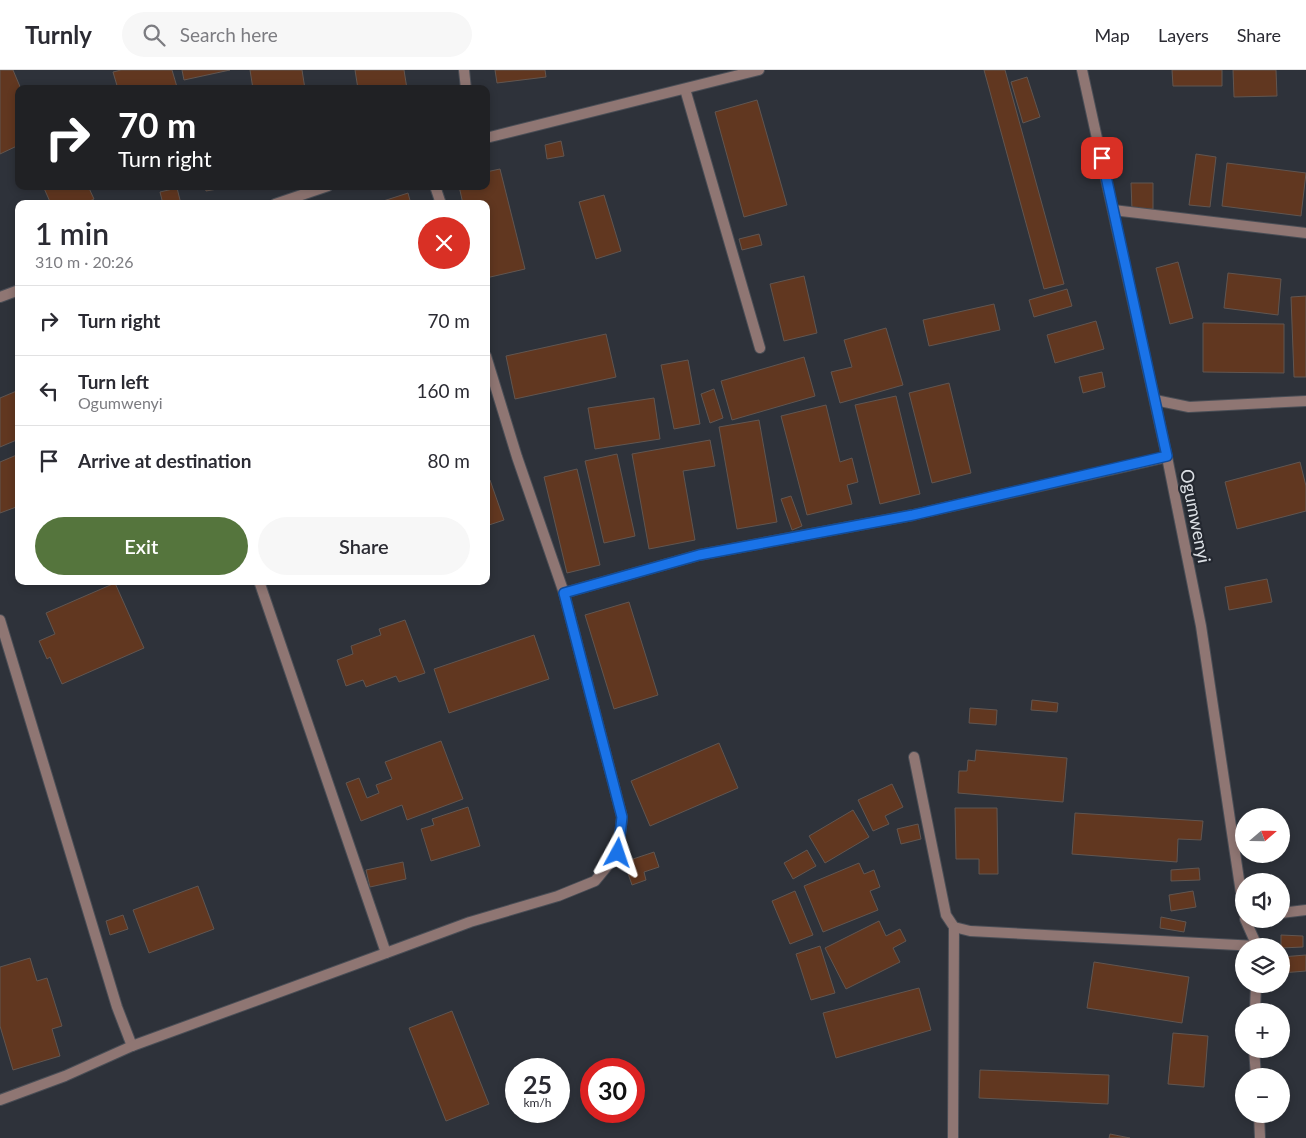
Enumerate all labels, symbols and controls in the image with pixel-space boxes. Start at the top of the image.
search box [122,12,472,57]
text: Turnly [25,20,92,49]
icon: search [140,21,168,49]
text: Search here [180,23,278,46]
text: Map [1094,24,1130,46]
text: Layers [1158,24,1209,46]
text: Share [1237,24,1281,46]
text: 70 m [118,103,196,145]
icon: right [35,105,100,170]
pin [1081,137,1123,179]
icon: arrive [1088,144,1116,172]
text: Turn right [118,145,212,172]
text: 1 min [35,215,109,251]
button: close [418,217,470,269]
text: 310 m · 20:26 [35,252,134,271]
icon: right [35,307,63,335]
text: Turn right [78,309,160,332]
text: 70 m [427,309,470,332]
text: Turn left [78,370,149,393]
icon: left [35,377,63,405]
text: 160 m [416,379,470,402]
text: Ogumwenyi [78,393,163,412]
icon: arrive [35,447,63,475]
text: Arrive at destination [78,449,251,472]
text: 80 m [427,449,470,472]
street label: Ogumwenyi [1176,467,1216,565]
button: Exit [35,517,248,575]
button: Share [258,517,470,575]
north arrow [1235,808,1290,862]
map controls [1235,808,1290,1123]
position arrow [591,826,643,878]
button: sound [1235,873,1290,928]
button: layers [1235,938,1290,993]
button: + [1235,1003,1290,1058]
speed limit sign: 30 [580,1058,645,1123]
button: − [1235,1068,1290,1123]
text: 25 [523,1069,552,1099]
text: km/h [523,1095,552,1110]

